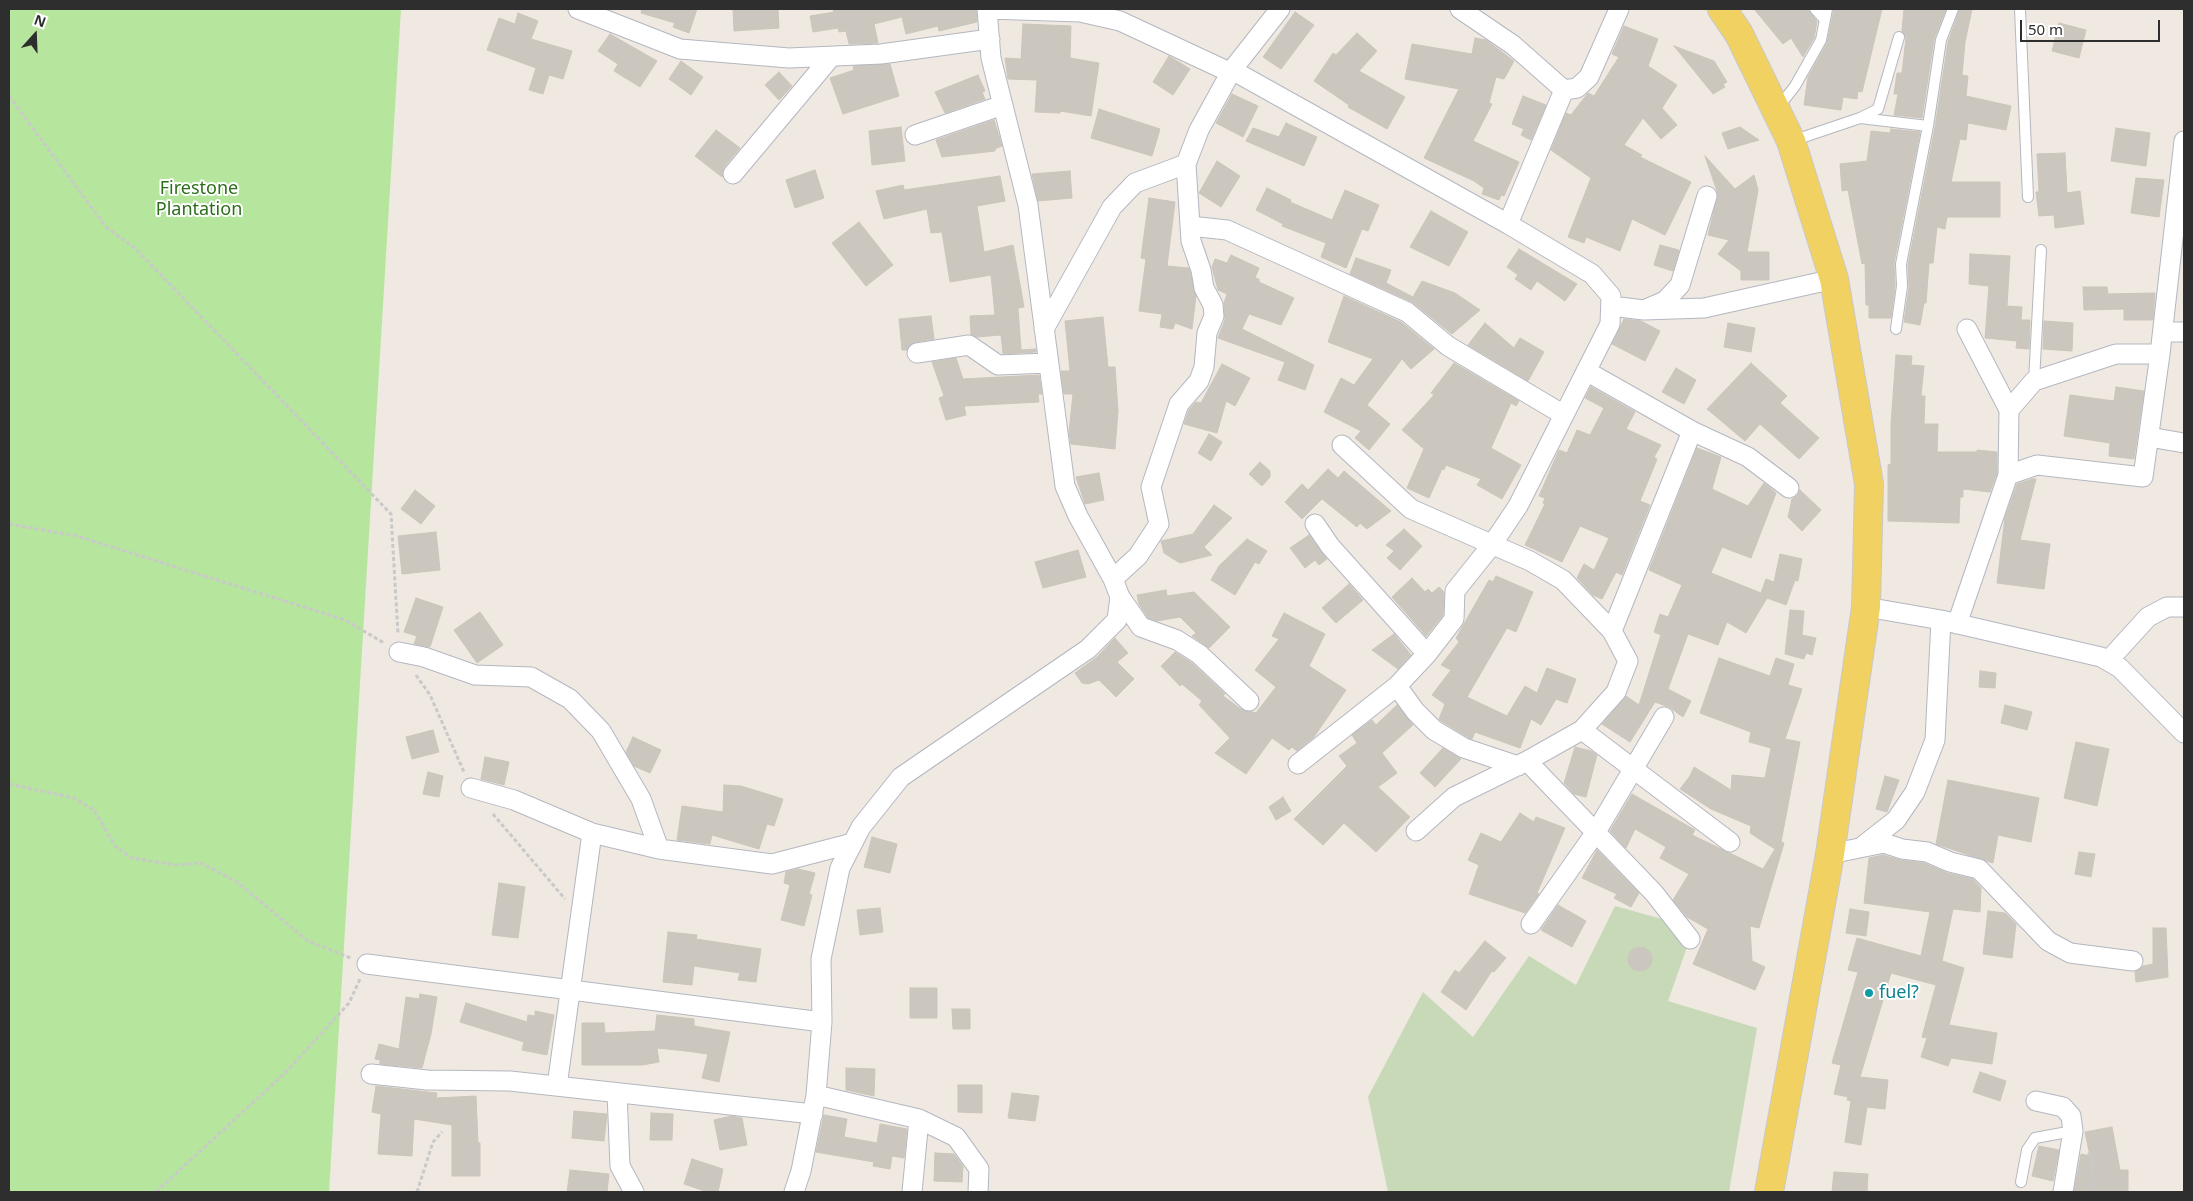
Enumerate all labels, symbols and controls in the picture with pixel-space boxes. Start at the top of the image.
north arrow [10,10,60,60]
text: N [32,10,49,31]
scale bar [2023,10,2163,42]
text: 50 m [2028,19,2063,39]
park label: Firestone Plantation [156,178,242,220]
place label: fuel? [1879,982,1919,1004]
marker: fuel? [1863,987,1875,999]

